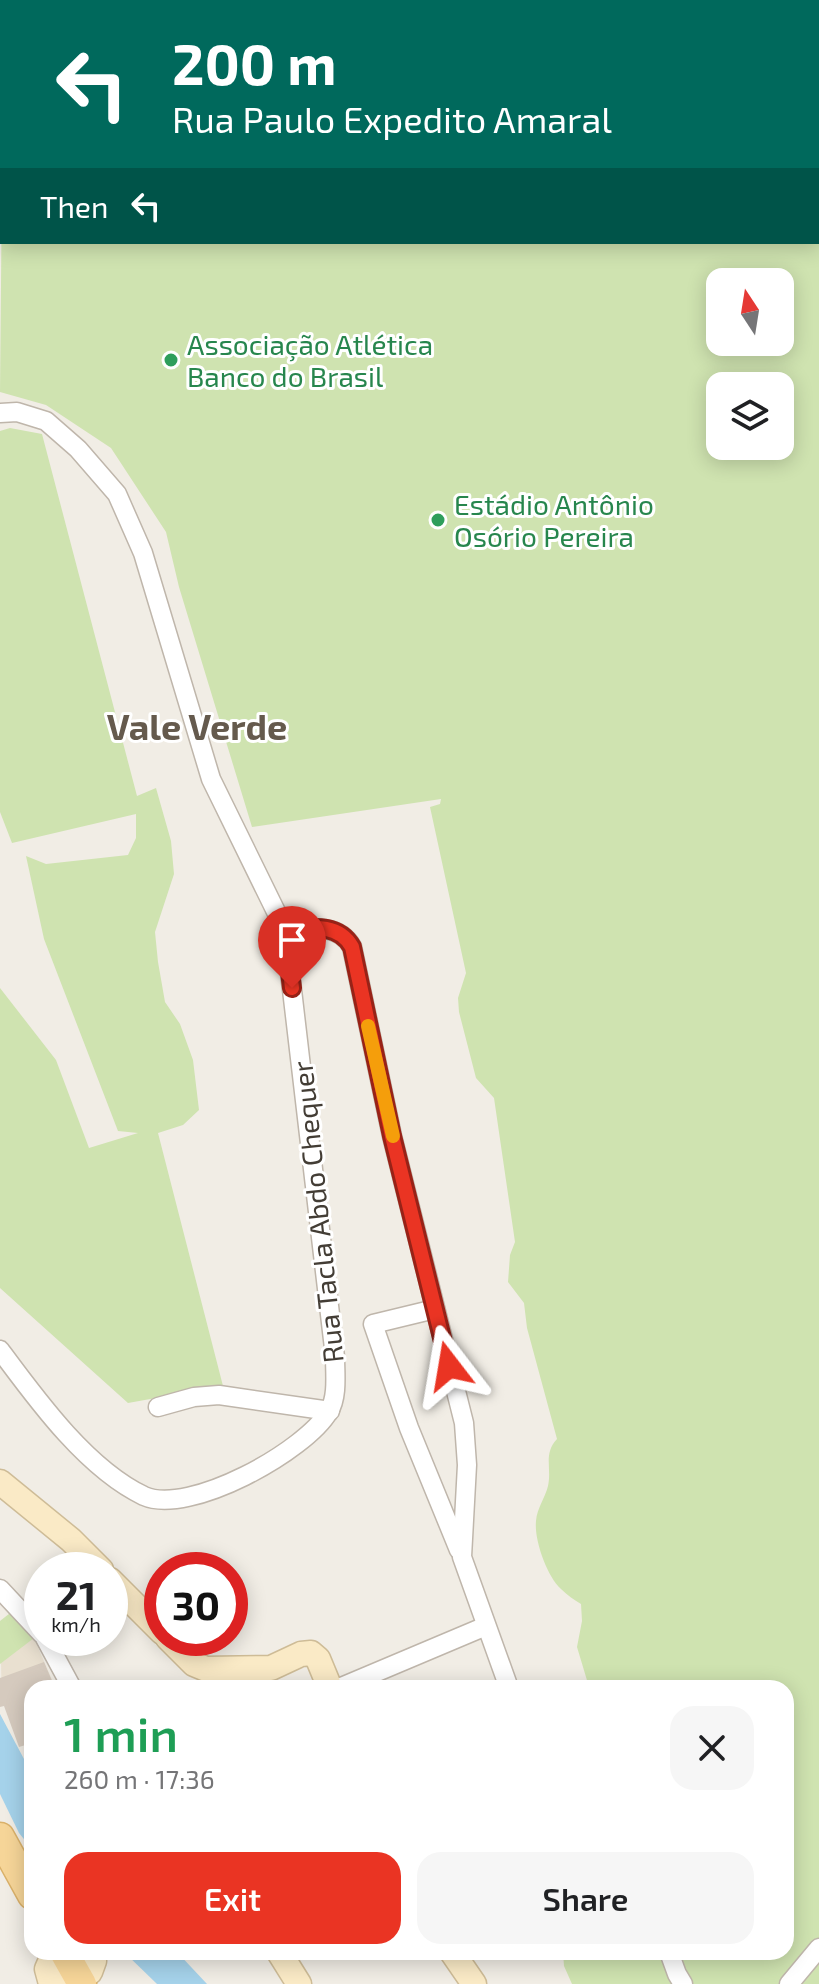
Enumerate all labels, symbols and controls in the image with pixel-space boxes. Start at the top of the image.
text: 200 m [172,29,337,96]
icon: left [40,32,144,136]
text: Rua Paulo Expedito Amaral [172,97,612,140]
icon: left [124,184,168,228]
text: Then [40,188,108,224]
north arrow [706,268,794,356]
map controls [706,268,794,460]
place label: Associação Atlética Banco do Brasil [187,327,433,393]
marker: Associação Atlética Banco do Brasil [162,351,180,369]
button: layers [706,372,794,460]
place label: Estádio Antônio Osório Pereira [454,487,654,553]
marker: Estádio Antônio Osório Pereira [429,511,447,529]
district label: Vale Verde [107,704,287,747]
pin [258,906,326,988]
icon: arrive [270,918,314,962]
street label: Rua Tacla Abdo Chequer [284,1059,350,1365]
position arrow [407,1324,491,1408]
speed limit sign: 30 [144,1552,248,1656]
text: 21 [56,1570,96,1618]
text: km/h [51,1612,101,1636]
text: 1 min [64,1704,178,1762]
button: close [670,1706,754,1790]
text: 260 m · 17:36 [64,1763,215,1794]
button: Exit [64,1852,401,1944]
button: Share [417,1852,754,1944]

